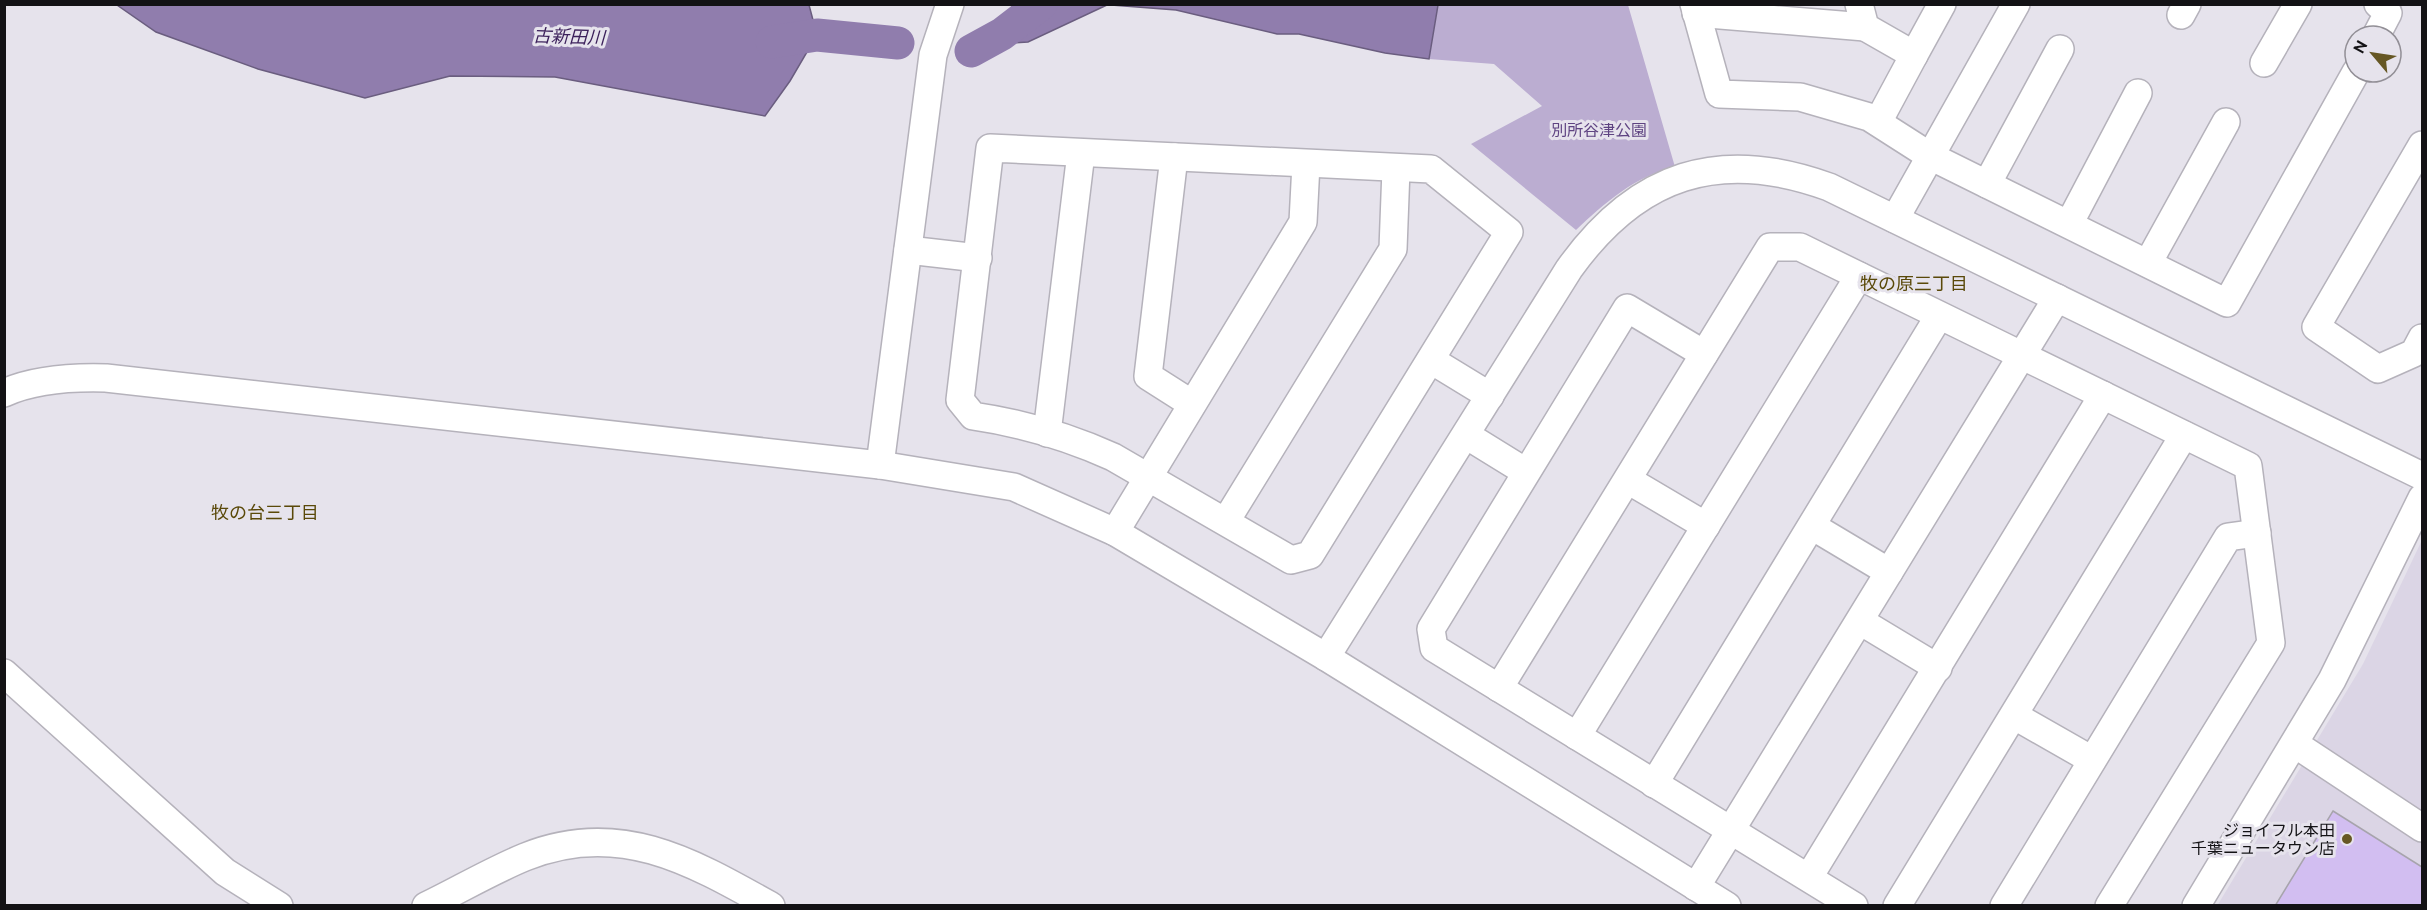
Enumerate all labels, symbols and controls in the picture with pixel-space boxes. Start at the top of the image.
north arrow [2343,24,2403,84]
water label: 古新田川 [533,25,607,47]
text: N [2349,37,2371,56]
park label: 別所谷津公園 [1551,121,1647,139]
district label: 牧の原三丁目 [1860,273,1968,293]
district label: 牧の台三丁目 [211,502,319,522]
place label: ジョイフル本田 千葉ニュータウン店 [2191,821,2335,857]
marker: ジョイフル本田 千葉ニュータウン店 [2340,832,2354,846]

